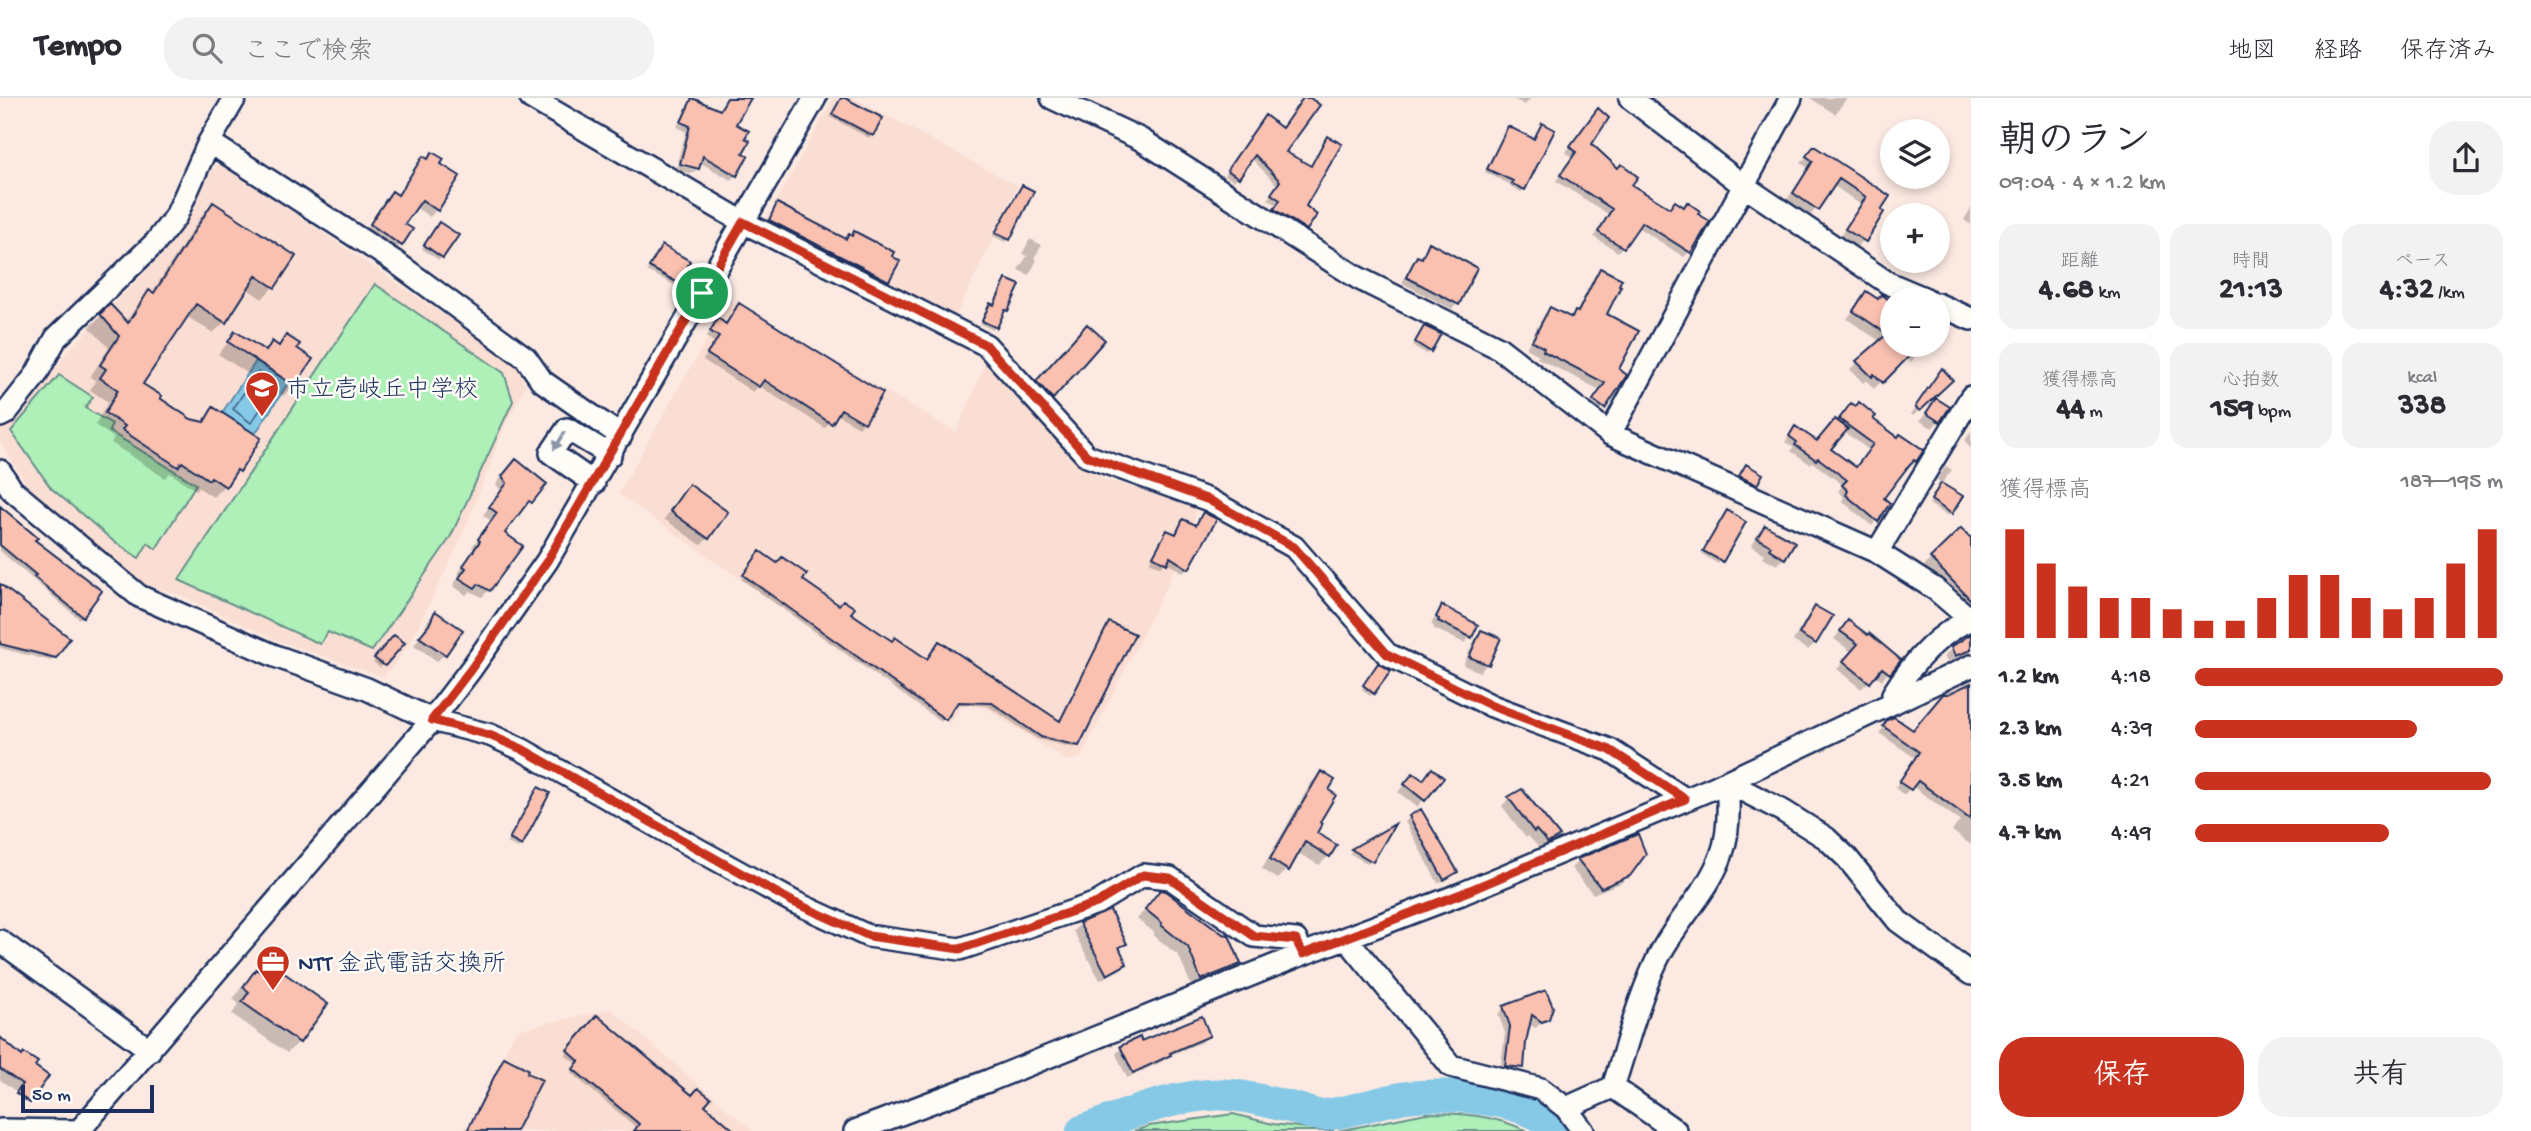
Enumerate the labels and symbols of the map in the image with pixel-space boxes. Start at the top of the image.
pin [672,263,732,323]
school or university icon: 市立壱岐丘中学校 [243,369,281,418]
place label: 市立壱岐丘中学校 [286,376,478,406]
one-way arrow [552,432,565,451]
office icon: NTT 金武電話交換所 [254,943,292,992]
place label: NTT 金武電話交換所 [298,950,506,980]
scale bar [21,1082,154,1114]

